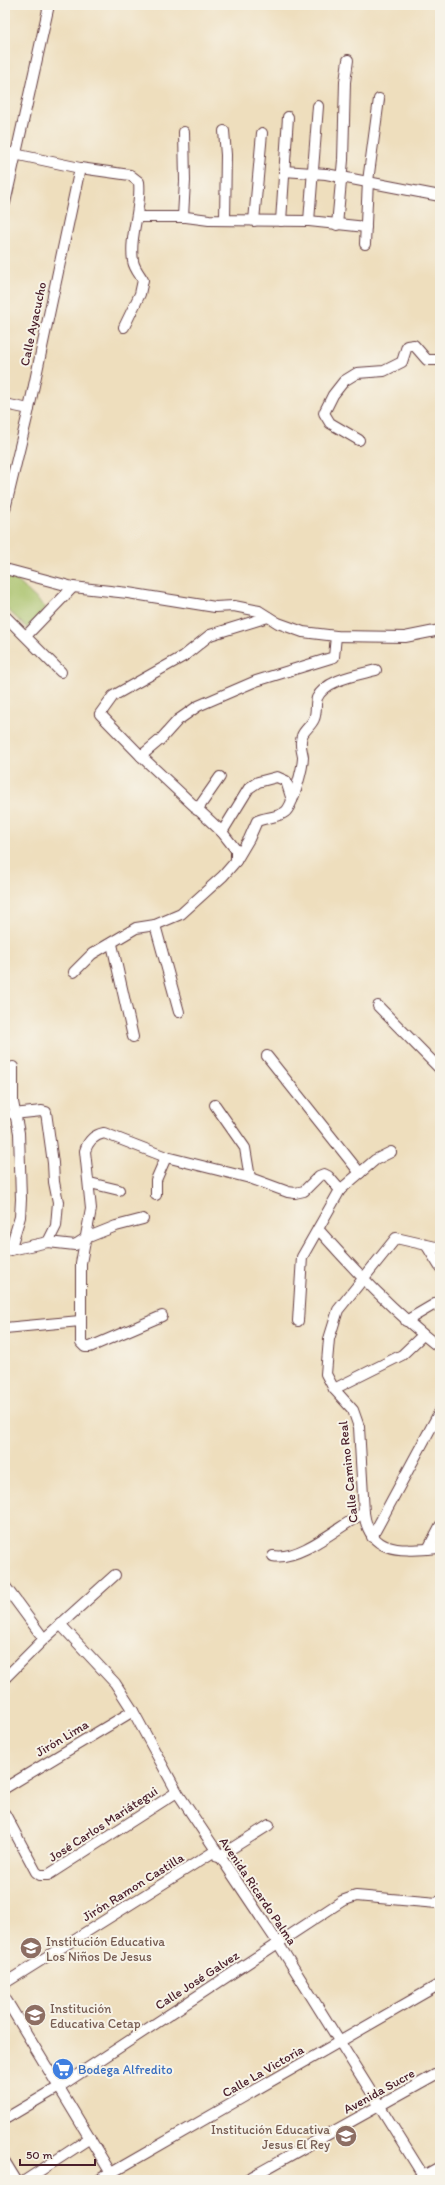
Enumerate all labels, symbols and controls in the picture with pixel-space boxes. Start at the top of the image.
street label: Calle Ayacucho [17,280,49,367]
street label: Calle Camino Real [335,1420,361,1524]
street label: Jirón Lima [33,1716,91,1760]
street label: José Carlos Mariátegui [46,1783,160,1865]
street label: Avenida Ricardo Palma [216,1834,300,1948]
street label: Jirón Ramon Castilla [79,1850,187,1924]
place label: Institución Educativa Los Niños De Jesus [46,1934,165,1964]
school or university icon: Institución Educativa Los Niños De Jesus [18,1935,44,1961]
street label: Calle José Galvez [152,1947,242,2013]
place label: Institución Educativa Cetap [50,2001,141,2031]
school or university icon: Institución Educativa Cetap [22,2002,48,2028]
street label: Calle La Victoria [220,2041,307,2100]
supermarket icon: Bodega Alfredito [50,2056,76,2082]
place label: Bodega Alfredito [78,2062,173,2077]
street label: Avenida Sucre [341,2065,417,2117]
place label: Institución Educativa Jesus El Rey [211,2122,330,2152]
school or university icon: Institución Educativa Jesus El Rey [333,2123,359,2149]
scale bar [20,2141,95,2167]
text: 50 m [26,2148,52,2162]

